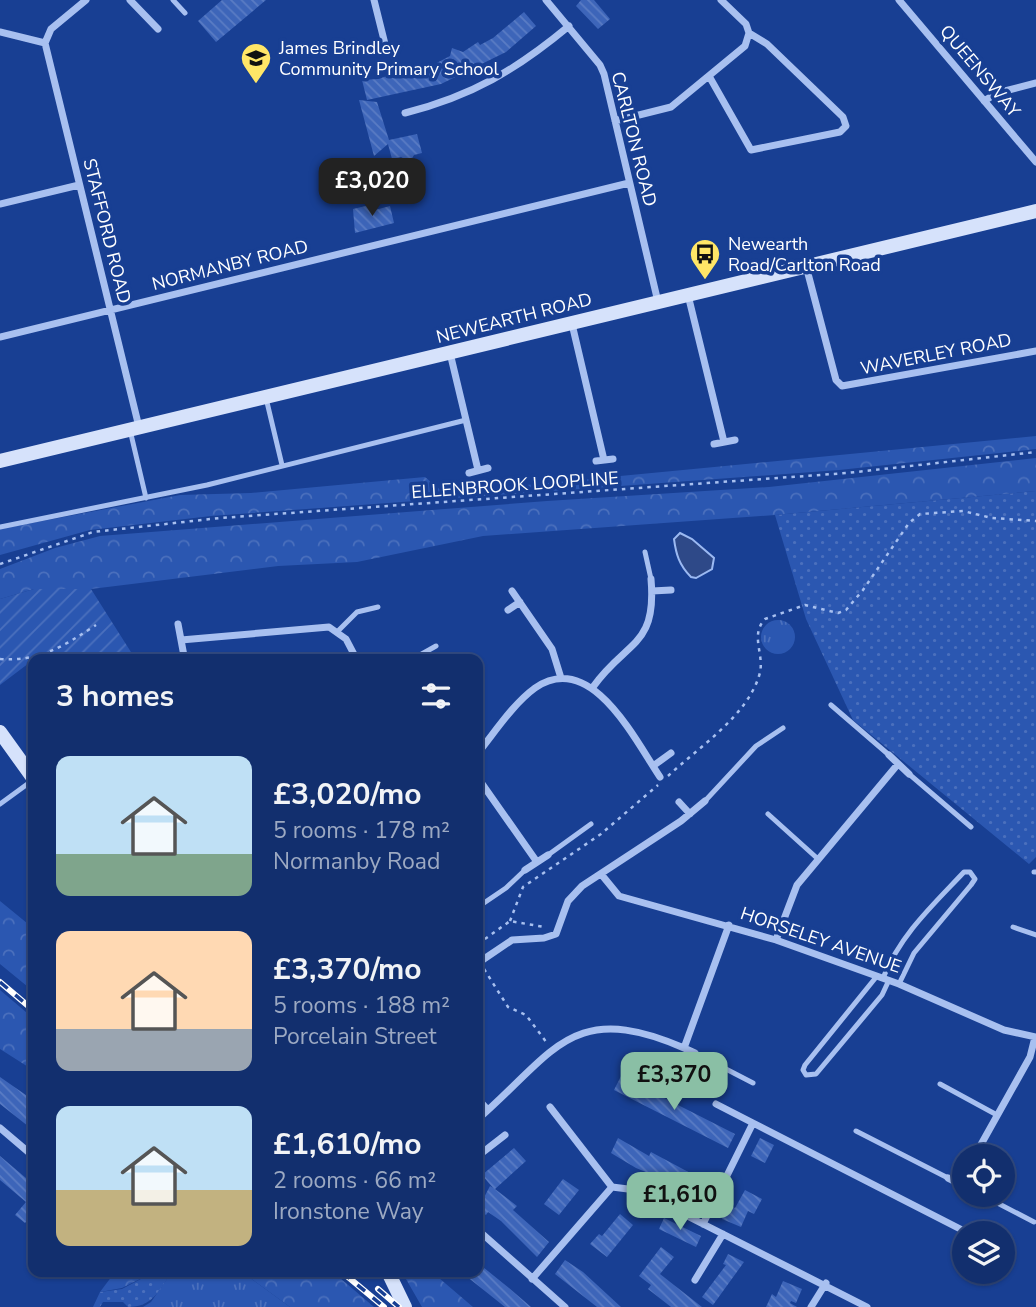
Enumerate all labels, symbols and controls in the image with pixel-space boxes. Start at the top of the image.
street label: QUEENSWAY [934,20,1026,122]
place label: James Brindley Community Primary School [278,36,499,81]
school or university icon: James Brindley Community Primary School [239,41,273,85]
street label: CARLTON ROAD [606,69,662,209]
street label: STAFFORD ROAD [77,156,137,306]
pin: £3,020 [315,158,429,218]
text: £3,020 [335,165,409,196]
place label: Newearth Road/Carlton Road [728,232,881,277]
street label: NORMANBY ROAD [149,234,311,296]
bus stop icon: Newearth Road/Carlton Road [688,237,722,281]
street label: NEWEARTH ROAD [434,287,594,349]
street label: WAVERLEY ROAD [858,328,1014,380]
street label: ELLENBROOK LOOPLINE [411,466,619,504]
text: 3 homes [56,676,174,717]
icon: filters [417,677,455,715]
text: £3,020/mo [273,774,422,815]
icon: home [112,784,196,868]
text: 5 rooms · 178 m² [273,815,450,846]
text: Normanby Road [273,846,440,877]
street label: HORSELEY AVENUE [737,901,905,979]
text: £3,370/mo [273,949,422,990]
icon: home [112,959,196,1043]
text: 5 rooms · 188 m² [273,990,450,1021]
text: Porcelain Street [273,1021,437,1052]
pin: £3,370 [617,1052,731,1112]
text: £3,370 [637,1059,711,1090]
text: £1,610/mo [273,1124,422,1165]
icon: home [112,1134,196,1218]
map controls [952,1144,1015,1284]
button: locate [952,1144,1015,1207]
text: 2 rooms · 66 m² [273,1165,436,1196]
pin: £1,610 [623,1172,737,1232]
text: £1,610 [643,1179,717,1210]
text: Ironstone Way [273,1196,424,1227]
button: layers [952,1221,1015,1284]

